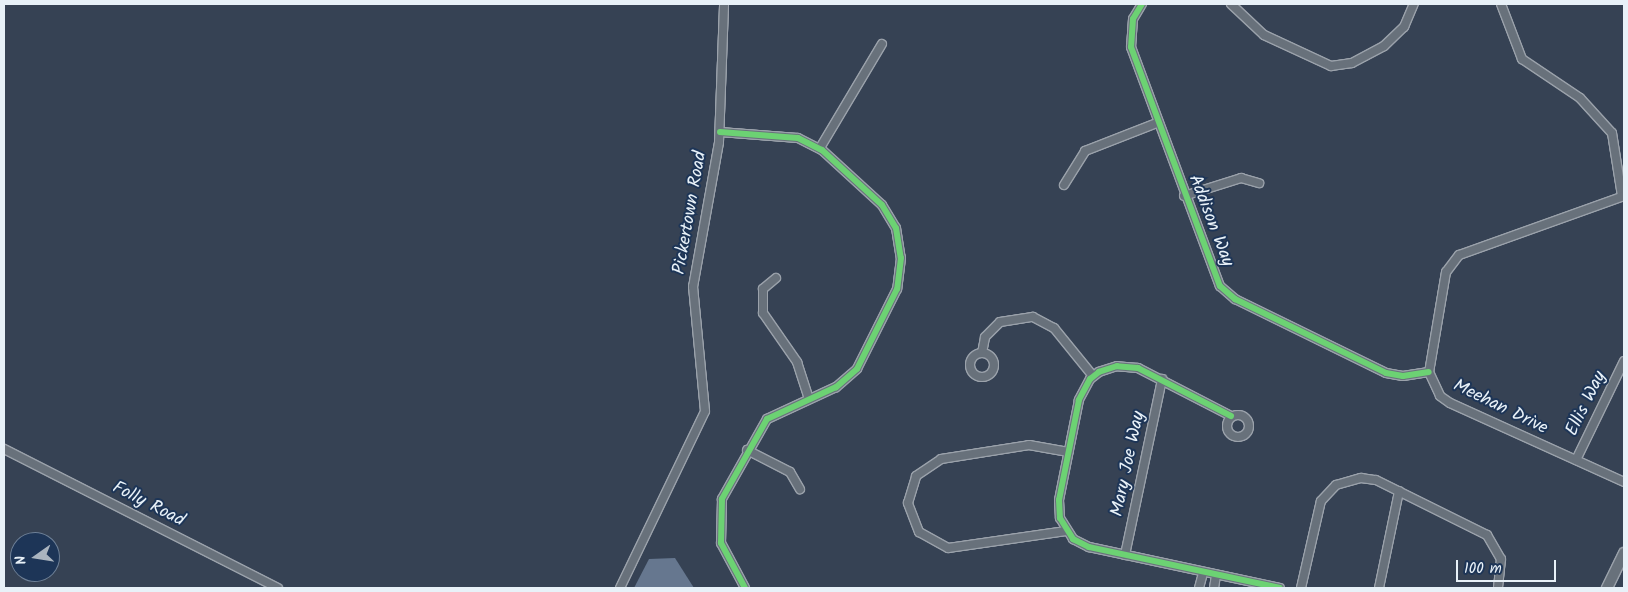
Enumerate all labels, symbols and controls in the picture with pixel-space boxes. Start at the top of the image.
street label: Pickertown Road [670,150,712,276]
street label: Addison Way [1183,172,1237,270]
street label: Ellis Way [1562,368,1612,440]
street label: Meehan Drive [1449,376,1551,440]
street label: Mary Joe Way [1107,409,1151,519]
street label: Folly Road [108,478,188,532]
north arrow [10,532,60,582]
scale bar [1458,550,1558,582]
text: N [10,553,33,567]
text: 100 m [1464,557,1502,581]

